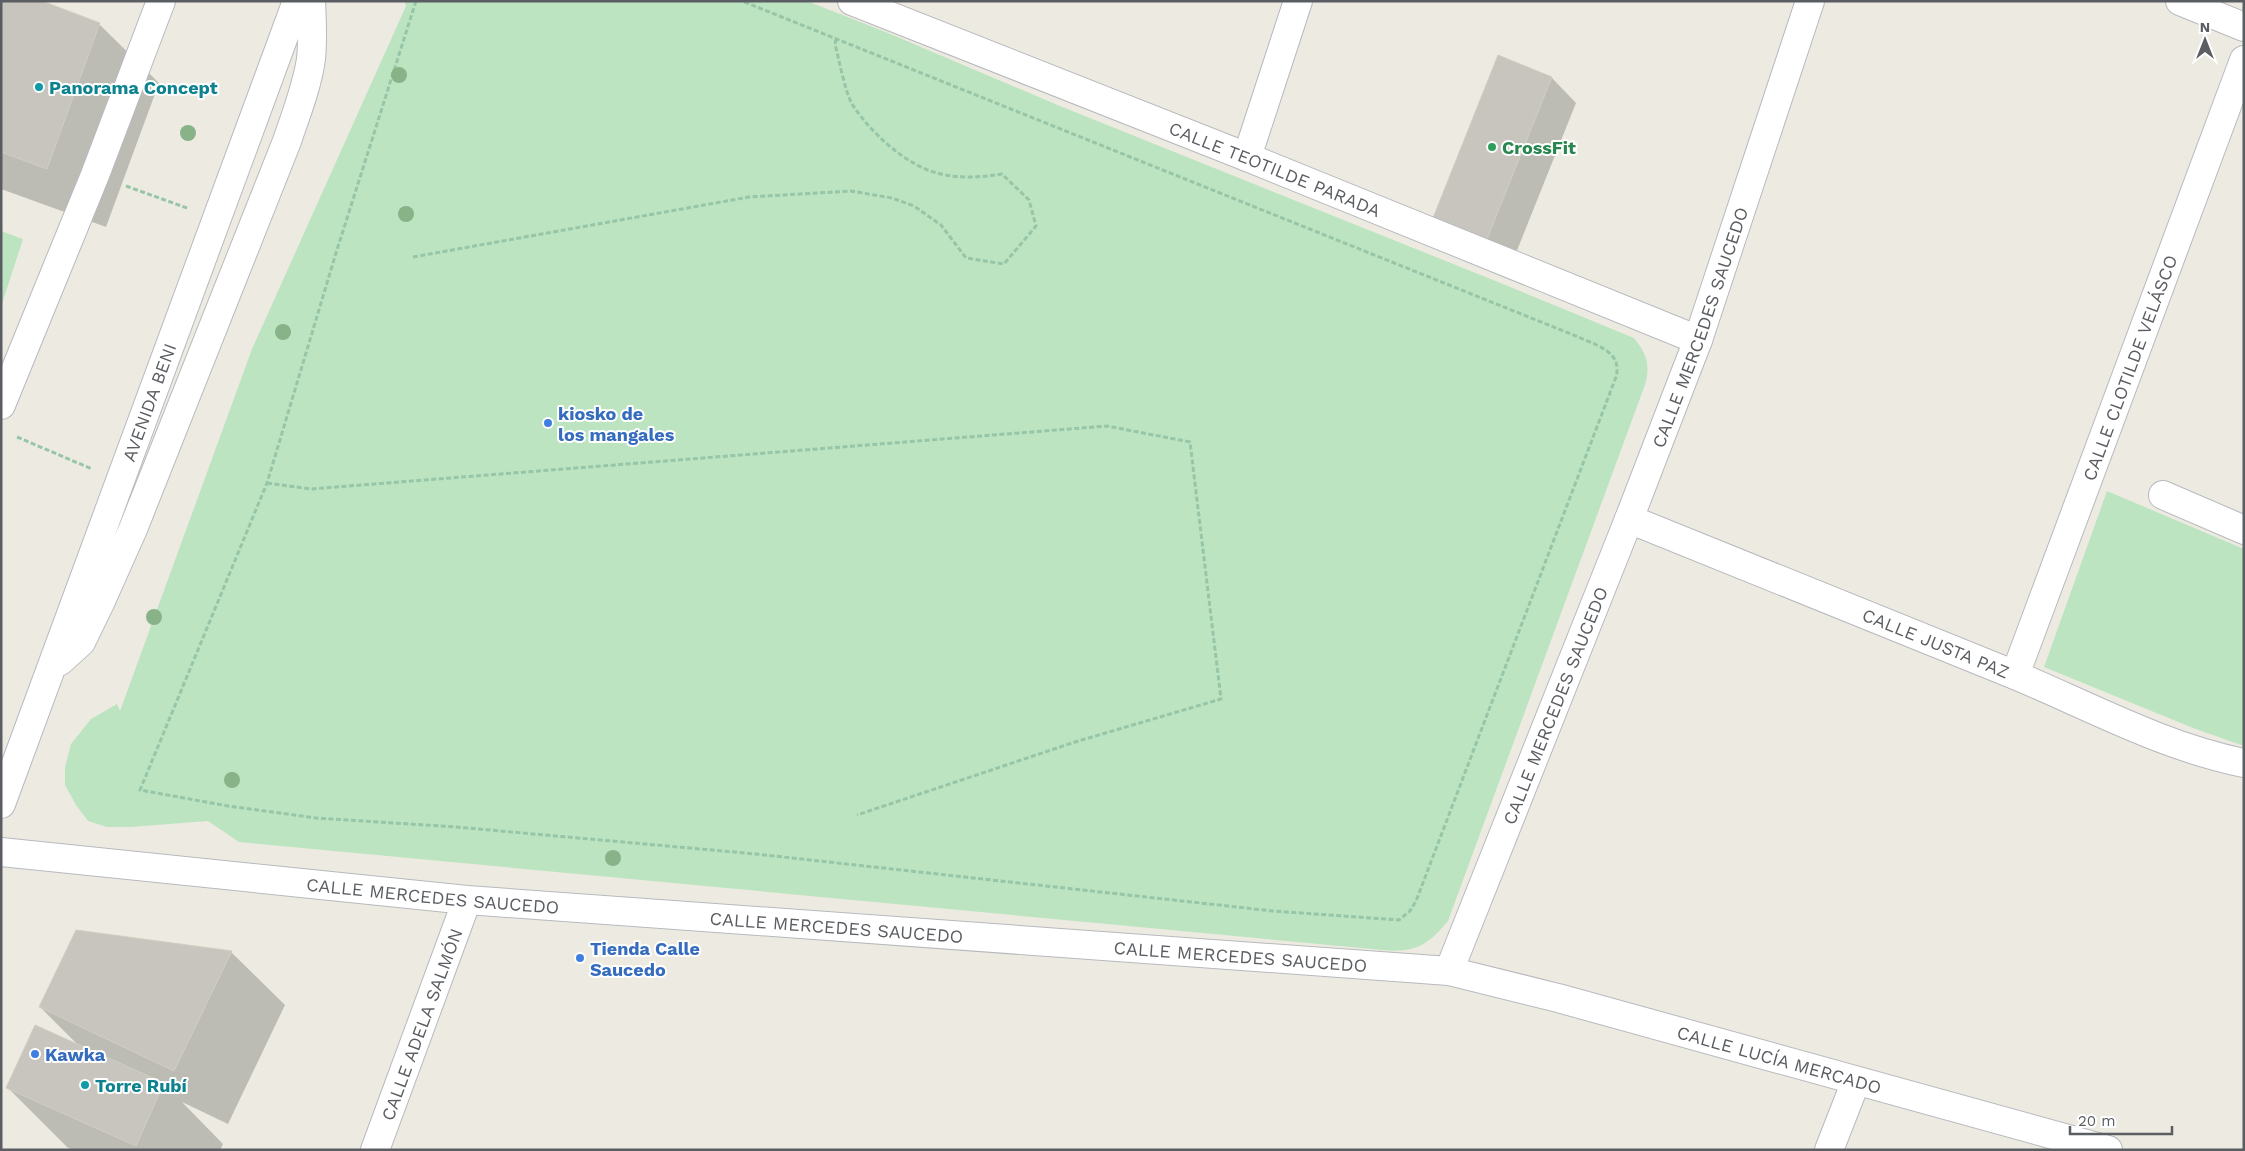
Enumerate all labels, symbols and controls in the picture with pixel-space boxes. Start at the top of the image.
north arrow [2180,15,2230,65]
text: N [2200,19,2210,35]
place label: Panorama Concept [49,77,218,98]
marker: Panorama Concept [33,81,45,93]
street label: CALLE TEOTILDE PARADA [1166,117,1384,221]
place label: CrossFit [1502,137,1576,158]
marker: CrossFit [1486,141,1498,153]
street label: CALLE MERCEDES SAUCEDO [1647,204,1752,451]
street label: CALLE CLOTILDE VELÁSCO [2078,252,2181,483]
street label: AVENIDA BENI [118,340,180,464]
place label: kiosko de los mangales [558,403,675,445]
marker: kiosko de los mangales [542,417,554,429]
street label: CALLE MERCEDES SAUCEDO [1498,583,1612,827]
street label: CALLE JUSTA PAZ [1859,603,2013,682]
street label: CALLE MERCEDES SAUCEDO [305,873,560,917]
street label: CALLE MERCEDES SAUCEDO [709,907,964,946]
street label: CALLE ADELA SALMÓN [376,925,466,1123]
street label: CALLE MERCEDES SAUCEDO [1113,936,1368,976]
place label: Tienda Calle Saucedo [590,938,700,980]
marker: Tienda Calle Saucedo [574,952,586,964]
street label: CALLE LUCÍA MERCADO [1675,1021,1884,1097]
place label: Kawka [45,1044,106,1065]
marker: Kawka [29,1048,41,1060]
place label: Torre Rubí [95,1075,188,1096]
marker: Torre Rubí [79,1079,91,1091]
scale bar [2070,1104,2172,1136]
text: 20 m [2078,1112,2116,1130]

